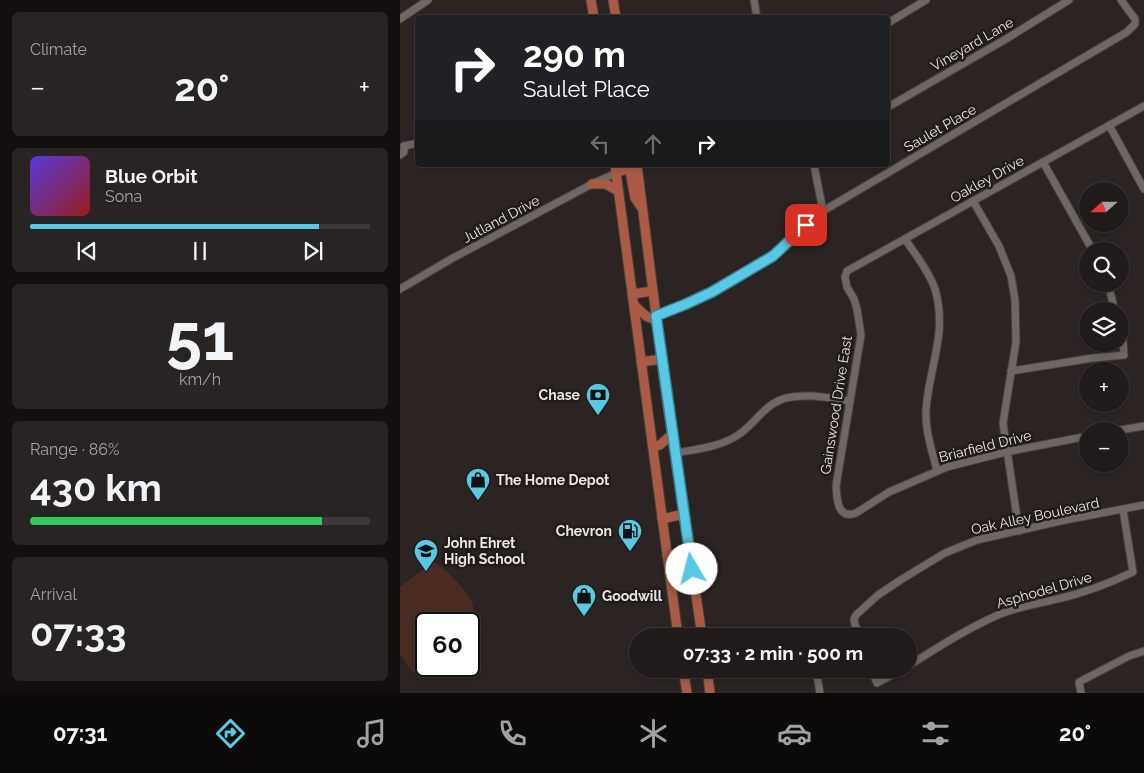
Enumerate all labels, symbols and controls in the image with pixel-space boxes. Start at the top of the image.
street label: Vineyard Lane [928,14,1016,74]
text: 290 m [523,34,626,75]
icon: right [440,35,505,100]
text: Climate [30,40,87,59]
text: 20° [174,65,229,110]
text: − [30,71,45,104]
text: + [358,71,370,104]
text: Saulet Place [523,76,650,102]
street label: Saulet Place [901,101,979,155]
icon: left [586,130,614,158]
icon: ahead [639,130,667,158]
icon: right [692,130,720,158]
street label: Oakley Drive [947,152,1027,206]
text: Blue Orbit [105,165,197,187]
north arrow [1079,182,1129,232]
map controls [1079,182,1129,472]
text: Sona [105,187,142,206]
street label: Jutland Drive [460,192,542,246]
pin [785,204,827,246]
icon: arrive [792,211,820,239]
icon: previous [73,237,101,265]
icon: pause [186,237,214,265]
icon: next [299,237,327,265]
button: search [1079,242,1129,292]
text: 51 [166,299,234,375]
button: layers [1079,302,1129,352]
street label: Gainswood Drive East [817,334,855,475]
button: + [1079,362,1129,412]
text: km/h [179,370,221,389]
bank icon: Chase [585,382,611,416]
place label: Chase [539,387,581,403]
button: − [1079,422,1129,472]
street label: Briarfield Drive [937,427,1033,465]
text: Range · 86% [30,440,119,459]
text: 430 km [30,465,162,510]
shop icon: The Home Depot [465,467,491,501]
place label: The Home Depot [496,472,610,488]
street label: Oak Alley Boulevard [969,495,1101,537]
fuel station icon: Chevron [617,518,643,552]
place label: Chevron [556,523,612,539]
place label: John Ehret High School [444,535,526,567]
school or university icon: John Ehret High School [413,538,439,572]
position arrow [665,542,717,594]
street label: Asphodel Drive [994,569,1094,611]
shop icon: Goodwill [571,583,597,617]
text: Arrival [30,585,77,604]
place label: Goodwill [602,588,663,604]
text: 07:33 [30,610,126,655]
speed limit sign: 60 [415,612,480,677]
text: 07:33 · 2 min · 500 m [683,642,863,664]
icon: directions [213,716,248,751]
icon: music [354,716,389,751]
icon: phone [495,716,530,751]
icon: climate [636,716,671,751]
icon: car [777,716,812,751]
icon: filters [918,716,953,751]
text: 07:31 [53,720,107,746]
text: 20° [1059,720,1091,746]

